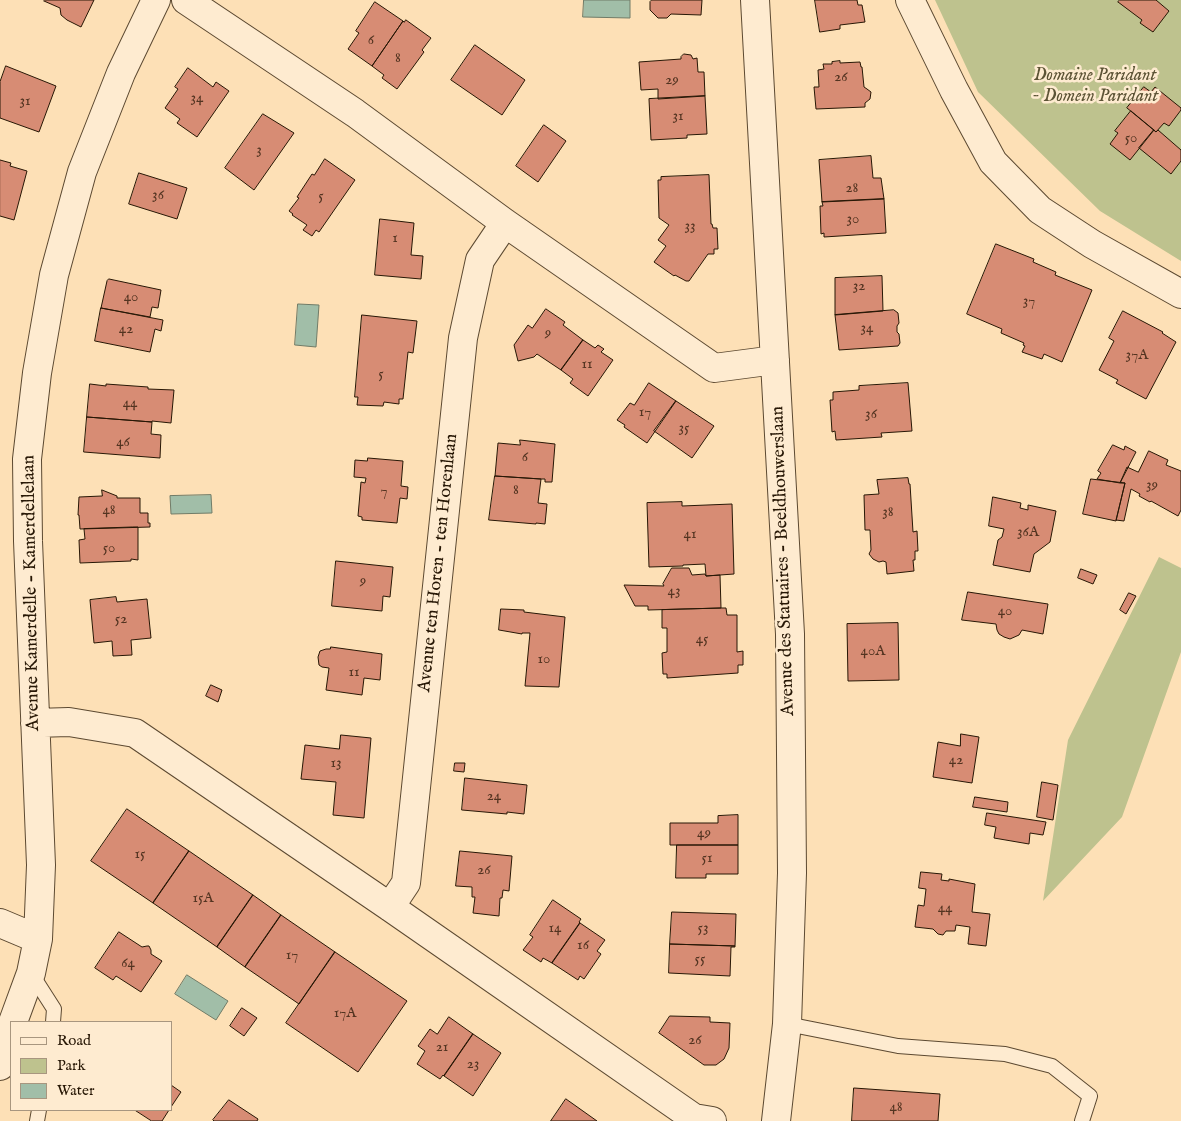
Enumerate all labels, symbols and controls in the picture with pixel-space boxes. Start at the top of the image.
house number: 6 [368,32,374,50]
house number: 8 [395,50,401,68]
park label: Domaine Paridant - Domein Paridant [1032,65,1158,108]
house number: 26 [834,69,848,87]
house number: 29 [665,72,679,90]
house number: 34 [191,90,203,108]
house number: 31 [19,93,31,111]
house number: 31 [672,108,684,126]
house number: 50 [1125,130,1137,148]
house number: 3 [256,142,262,160]
house number: 28 [846,180,858,198]
house number: 36 [152,187,164,205]
house number: 5 [318,188,324,206]
house number: 30 [847,211,859,229]
house number: 33 [684,218,696,236]
house number: 1 [392,230,398,248]
house number: 32 [853,278,865,296]
house number: 40 [124,289,138,307]
house number: 37 [1023,293,1035,311]
house number: 34 [861,320,873,338]
house number: 42 [119,321,133,339]
house number: 9 [545,325,551,343]
house number: 37A [1126,347,1148,365]
house number: 11 [581,356,593,374]
house number: 5 [378,366,384,384]
house number: 44 [123,395,137,413]
house number: 17 [639,404,651,422]
street label: Avenue des Statuaires - Beeldhouwerslaan [768,406,800,716]
house number: 36 [865,406,877,424]
house number: 35 [678,420,690,438]
street label: Avenue ten Horen - ten Horenlaan [415,433,463,693]
house number: 46 [116,434,130,452]
house number: 6 [522,449,528,467]
street label: Avenue Kamerdelle - Kamerdellelaan [19,455,45,731]
house number: 39 [1146,477,1158,495]
house number: 8 [513,482,519,500]
house number: 7 [380,483,388,501]
house number: 48 [102,502,116,520]
house number: 38 [882,504,894,522]
house number: 36A [1017,524,1039,542]
house number: 41 [684,526,696,544]
house number: 50 [103,540,115,558]
house number: 9 [360,573,366,591]
house number: 43 [668,583,680,601]
house number: 40 [998,603,1012,621]
house number: 52 [115,611,127,629]
house number: 45 [696,631,708,649]
house number: 40A [861,643,885,661]
house number: 10 [538,651,550,669]
house number: 11 [348,664,360,682]
house number: 42 [949,752,963,770]
house number: 13 [330,755,342,773]
house number: 24 [487,788,501,806]
house number: 49 [697,825,711,843]
house number: 15 [134,846,146,864]
house number: 51 [701,850,713,868]
house number: 26 [477,862,491,880]
house number: 15A [192,890,214,908]
house number: 44 [938,900,952,918]
house number: 14 [549,920,561,938]
house number: 53 [697,920,709,938]
house number: 16 [577,937,589,955]
house number: 17 [286,947,298,965]
house number: 55 [695,951,705,969]
house number: 64 [121,955,135,973]
house number: 17A [334,1005,356,1023]
legend [10,1021,172,1111]
text: Road [57,1031,91,1050]
house number: 26 [688,1032,702,1050]
house number: 21 [436,1039,448,1057]
text: Park [57,1056,86,1075]
house number: 23 [467,1056,479,1074]
text: Water [57,1081,94,1100]
house number: 48 [889,1099,903,1117]

